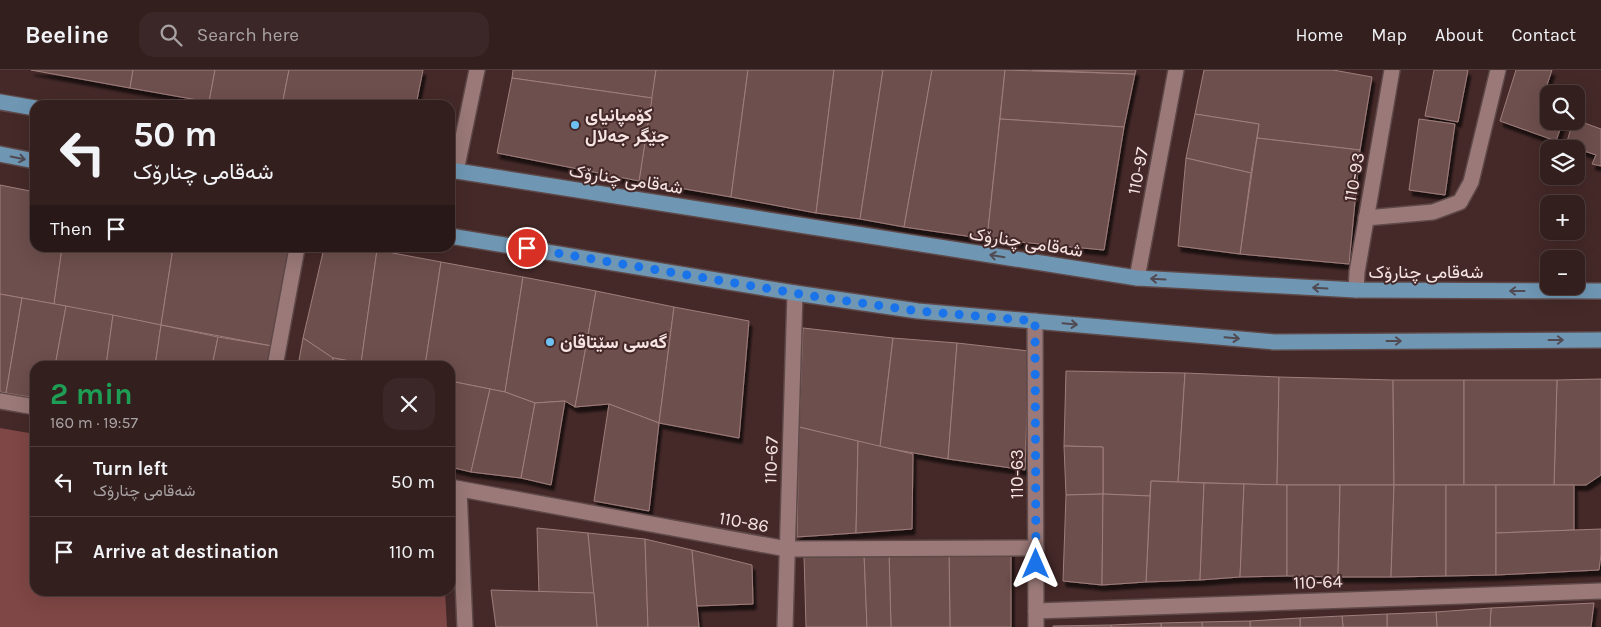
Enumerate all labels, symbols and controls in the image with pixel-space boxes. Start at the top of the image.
search box [139,12,489,57]
text: Beeline [25,21,109,49]
icon: search [157,21,185,49]
text: Search here [197,24,299,46]
text: Home [1295,24,1343,46]
text: Map [1371,24,1407,46]
text: About [1435,24,1484,46]
text: Contact [1512,24,1576,46]
map controls [1540,85,1585,295]
button: search [1540,85,1585,130]
place label: کۆمپانیای جێگر جەلال [585,104,669,147]
text: 50 m [133,114,218,155]
marker: کۆمپانیای جێگر جەلال [569,119,581,131]
icon: left [50,120,115,185]
button: layers [1540,140,1585,185]
street label: 110-97 [1123,145,1153,197]
street label: 110-93 [1339,151,1369,203]
one-way arrow [9,153,25,163]
text: شەقامی چنارۆک [133,159,274,185]
street label: شەقامی چنارۆک [567,159,685,200]
button: + [1540,195,1585,240]
icon: arrive [102,215,130,243]
text: Then [50,218,92,240]
street label: شەقامی چنارۆک [967,222,1085,263]
pin [506,227,548,269]
icon: arrive [513,234,541,262]
button: − [1540,250,1585,295]
one-way arrow [989,251,1005,261]
street label: شەقامی چنارۆک [1368,261,1484,284]
one-way arrow [1150,275,1166,284]
one-way arrow [1312,284,1328,293]
one-way arrow [1510,286,1526,296]
one-way arrow [1061,319,1077,329]
place label: گەسی سێتاقان [560,331,667,353]
one-way arrow [1223,333,1239,343]
one-way arrow [1548,335,1564,345]
marker: گەسی سێتاقان [544,336,556,348]
one-way arrow [1386,336,1402,346]
text: 2 min [50,376,133,412]
button: close [383,378,435,430]
text: 160 m · 19:57 [50,413,138,432]
street label: 110-67 [759,435,783,484]
street label: 110-63 [1006,449,1028,499]
text: Turn left [93,458,168,480]
icon: left [50,468,78,496]
text: 50 m [391,471,435,493]
text: شەقامی چنارۆک [93,481,195,500]
street label: 110-86 [717,507,771,537]
position arrow [1009,537,1061,589]
icon: arrive [50,538,78,566]
text: Arrive at destination [93,541,279,563]
text: 110 m [389,541,435,563]
street label: 110-64 [1293,570,1343,594]

